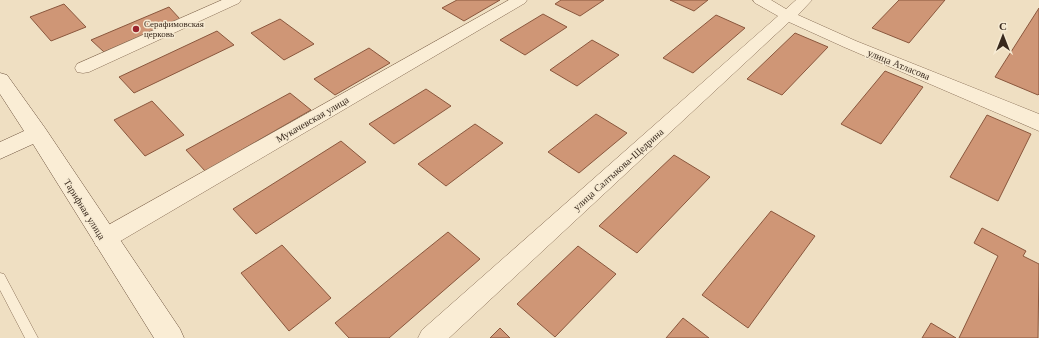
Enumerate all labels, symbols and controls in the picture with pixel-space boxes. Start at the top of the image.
north arrow [983,16,1023,56]
place label: Серафимовская церковь [144,18,204,39]
text: С [999,19,1007,33]
marker: Серафимовская церковь [131,24,141,34]
street label: улица Атласова [866,46,933,83]
street label: Мукачевская улица [273,93,352,146]
street label: улица Салтыкова-Щедрина [570,125,667,214]
street label: Тарифная улица [61,177,109,242]

